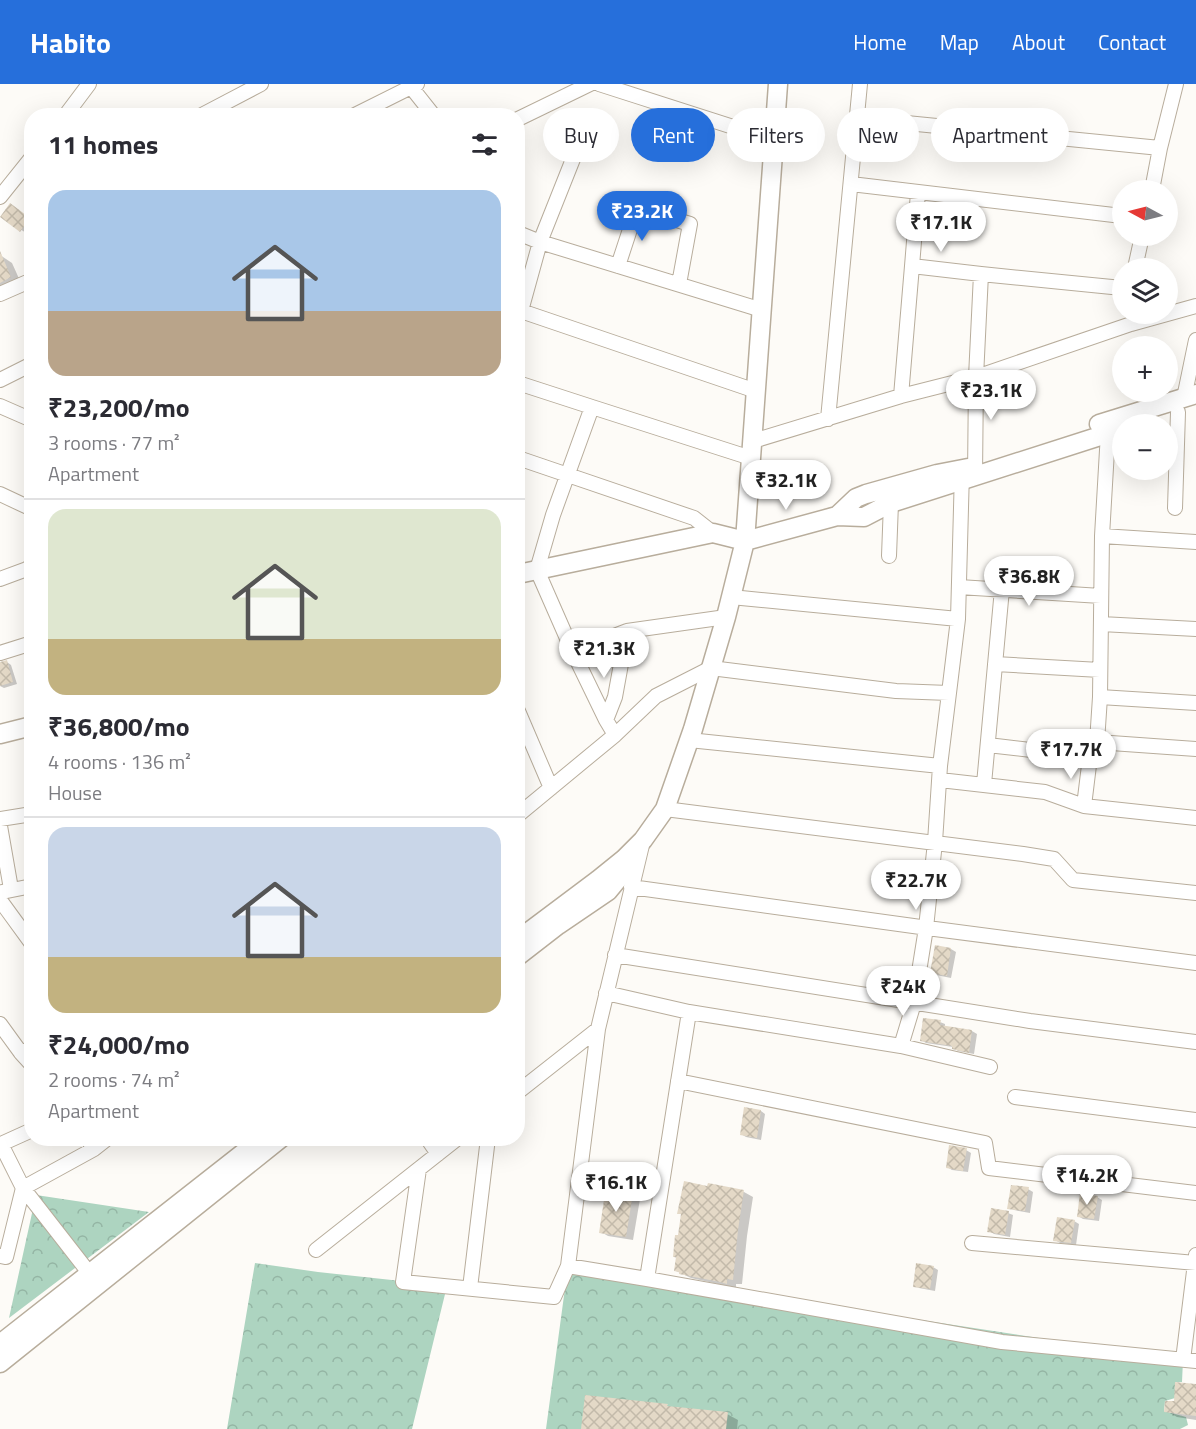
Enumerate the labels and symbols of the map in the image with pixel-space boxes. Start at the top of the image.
north arrow [1112,180,1178,246]
pin: ₹23.2K [593,191,691,242]
pin: ₹17.1K [892,202,990,253]
pin: ₹23.1K [942,370,1040,421]
pin: ₹32.1K [737,460,835,511]
pin: ₹36.8K [980,556,1078,607]
pin: ₹21.3K [555,628,653,679]
pin: ₹17.7K [1022,729,1120,780]
pin: ₹22.7K [867,860,965,911]
pin: ₹24K [867,966,939,1017]
pin: ₹14.2K [1038,1155,1136,1206]
pin: ₹16.1K [567,1162,665,1213]

